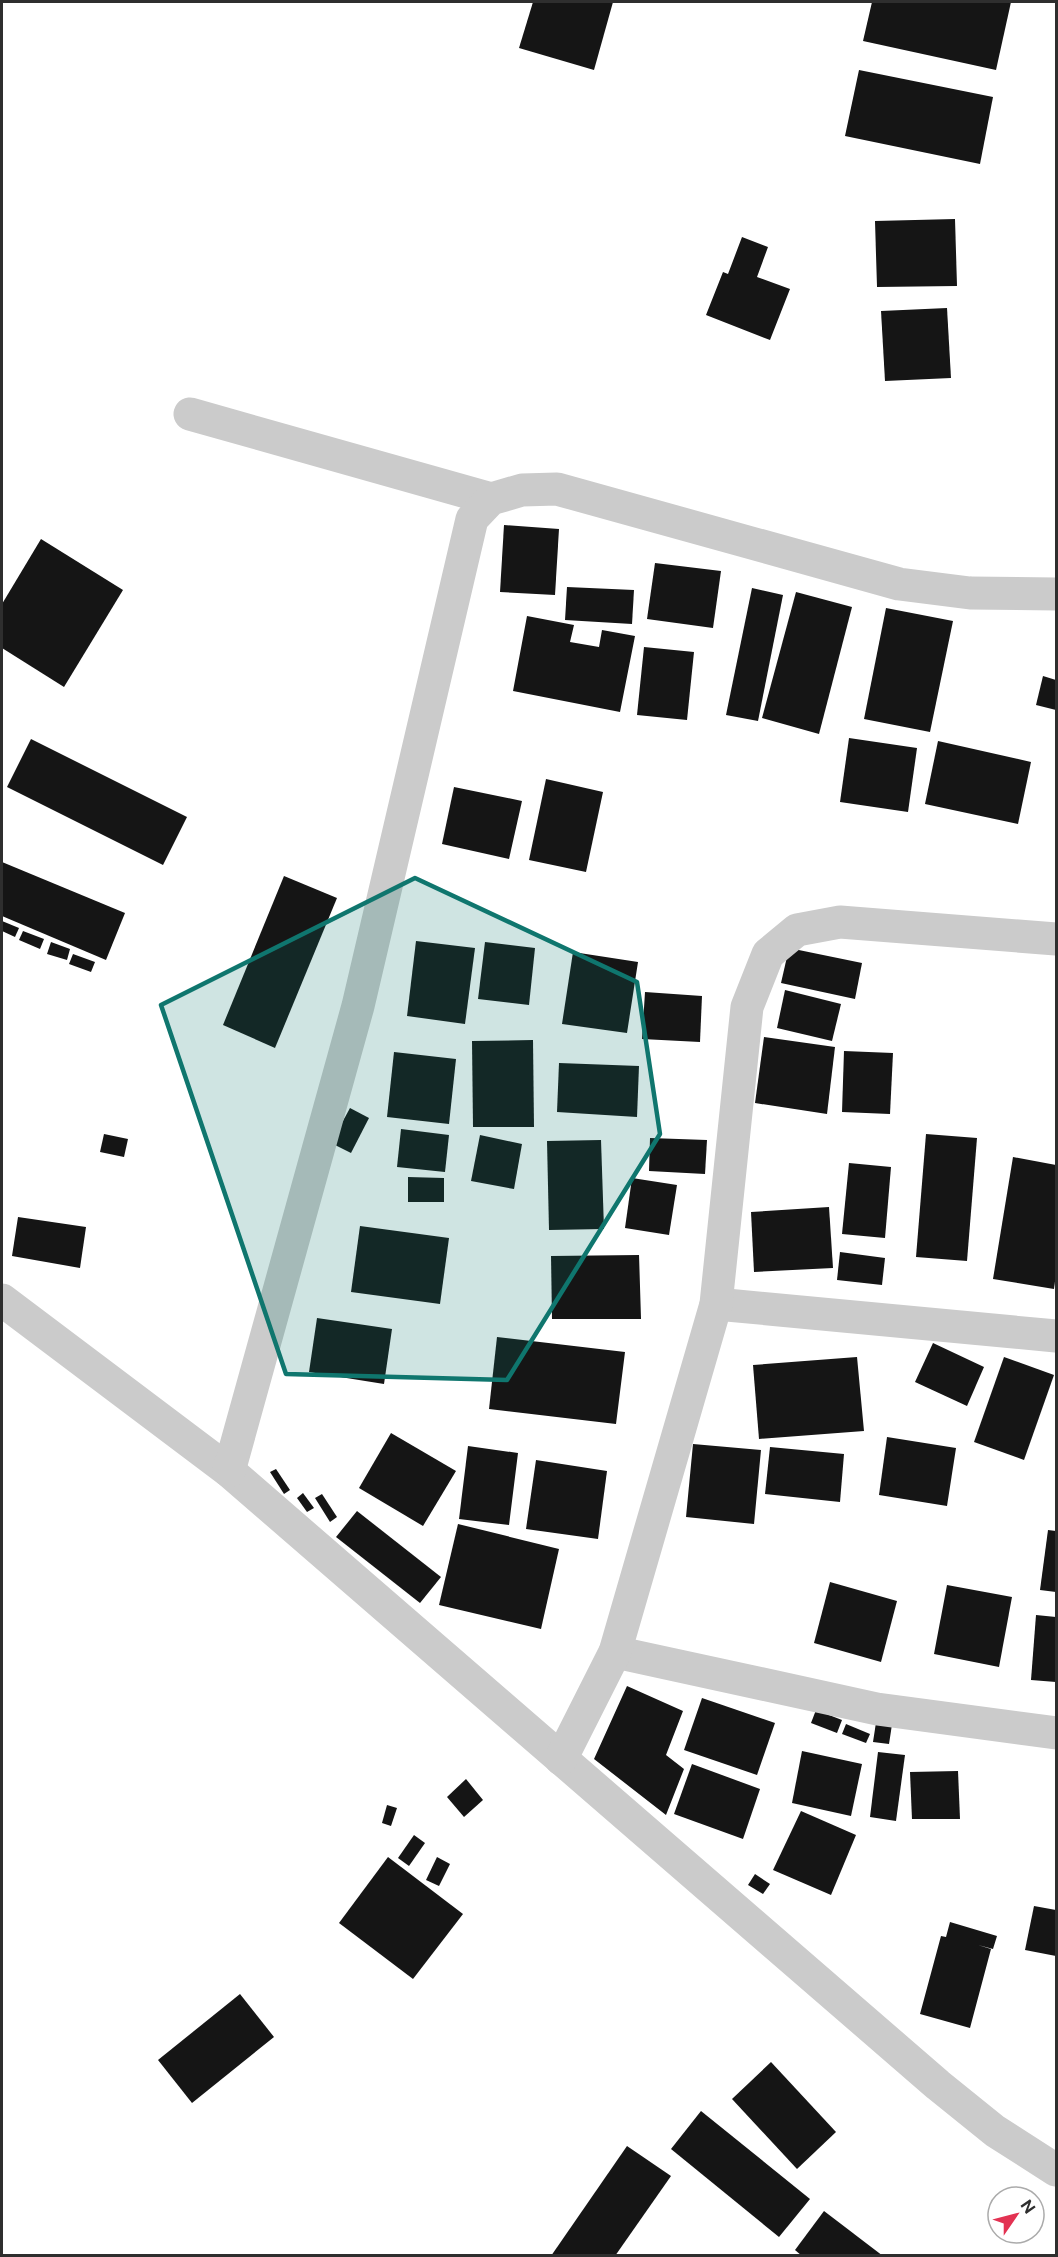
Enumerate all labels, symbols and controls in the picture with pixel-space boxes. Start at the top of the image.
north arrow [986,2185,1046,2245]
text: N [1017,2196,1039,2217]

